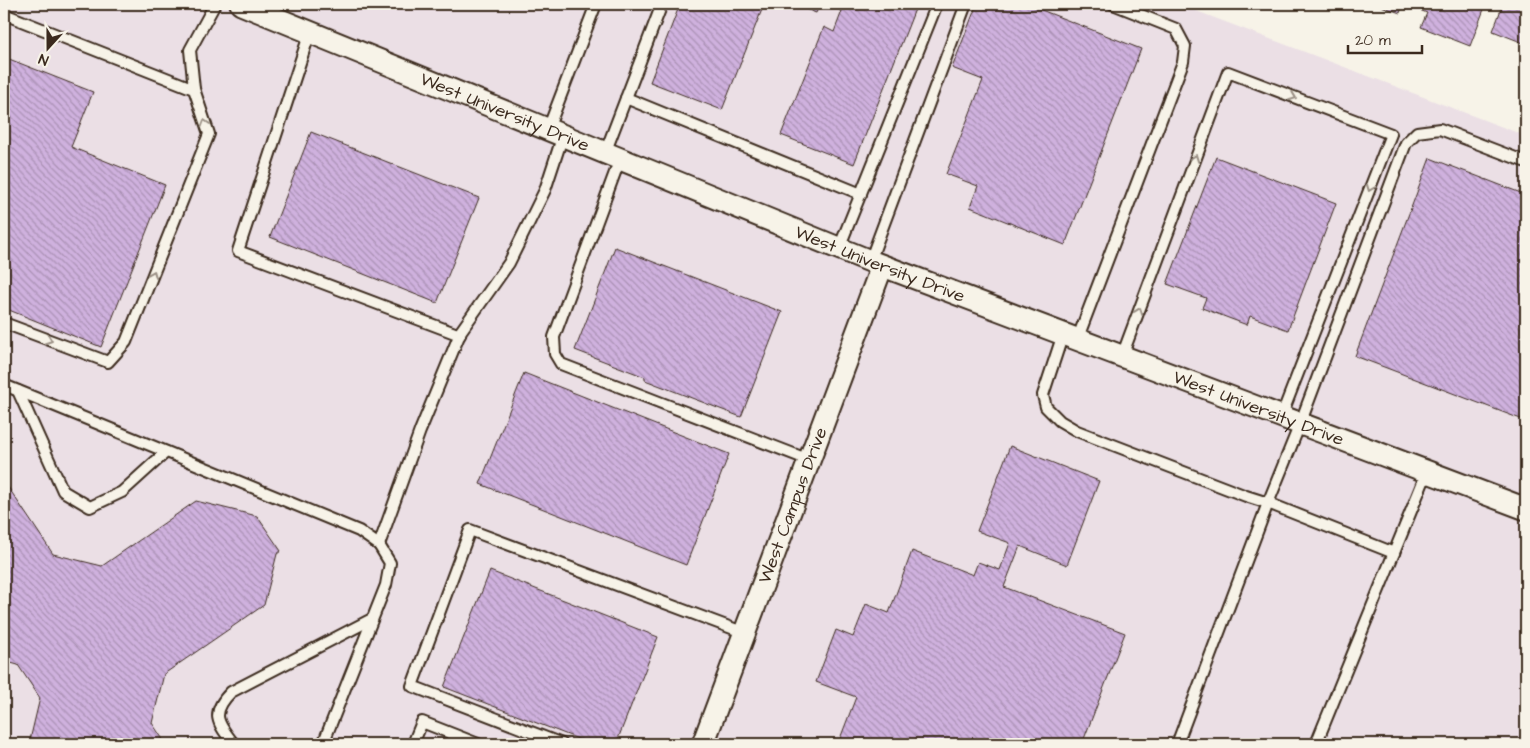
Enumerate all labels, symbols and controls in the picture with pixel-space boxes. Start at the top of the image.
north arrow [22,22,72,72]
scale bar [1348,22,1421,54]
text: 20 m [1355,30,1391,51]
text: N [36,48,51,70]
street label: West University Drive [416,67,593,158]
one-way arrow [1288,90,1297,101]
one-way arrow [201,119,211,128]
one-way arrow [1189,155,1199,163]
one-way arrow [1365,183,1376,192]
street label: West University Drive [791,220,969,309]
one-way arrow [147,270,157,279]
one-way arrow [1133,307,1143,315]
one-way arrow [45,334,53,344]
street label: West University Drive [1170,365,1348,452]
street label: West Campus Drive [752,423,834,587]

